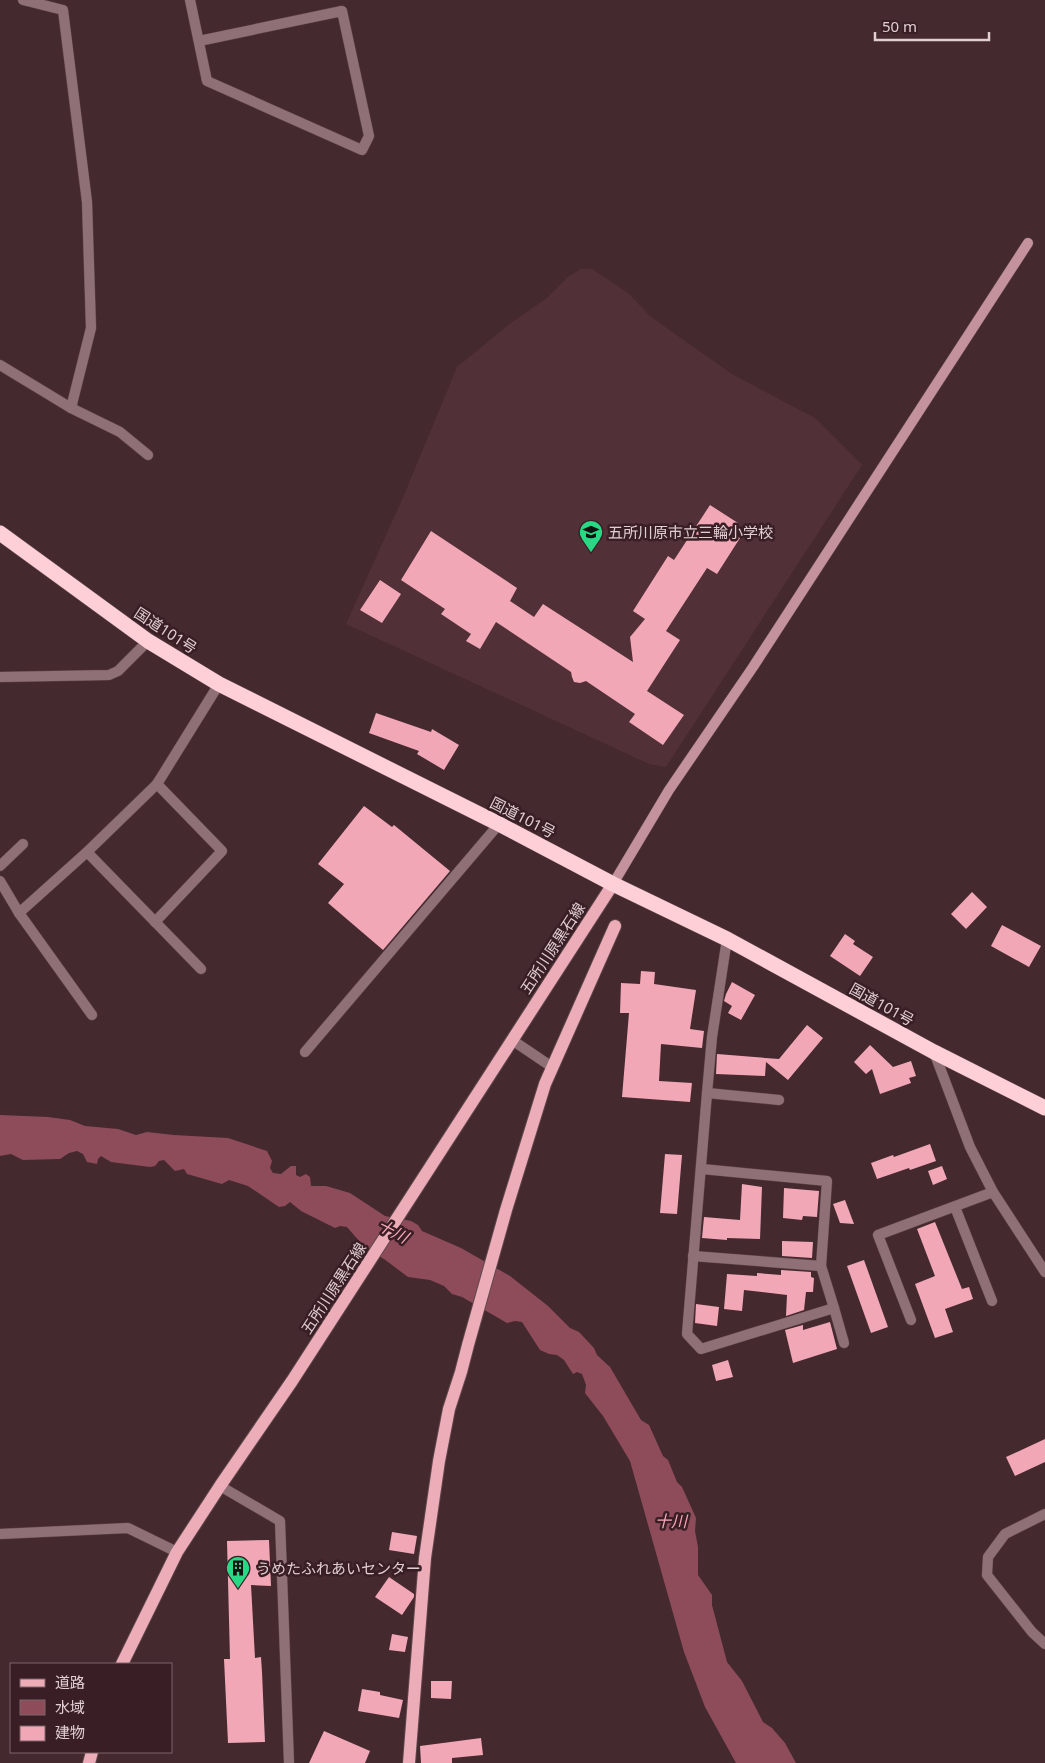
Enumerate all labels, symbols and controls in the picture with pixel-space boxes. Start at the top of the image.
scale bar [875,10,989,42]
text: 50 m [882,16,917,36]
school or university icon: 五所川原市立三輪小学校 [578,519,604,553]
place label: 五所川原市立三輪小学校 [608,522,773,542]
street label: 国道101号 [131,602,201,658]
street label: 国道101号 [487,792,559,842]
street label: 五所川原黒石線 [515,899,589,997]
street label: 国道101号 [846,978,918,1030]
water label: 十川 [374,1214,414,1249]
street label: 五所川原黒石線 [296,1239,370,1337]
water label: 十川 [655,1510,689,1532]
building icon: うめたふれあいセンター [225,1555,251,1589]
place label: うめたふれあいセンター [256,1558,421,1578]
legend [10,1663,172,1753]
text: 道路 [55,1672,85,1692]
text: 水域 [55,1697,85,1717]
text: 建物 [55,1722,85,1742]

